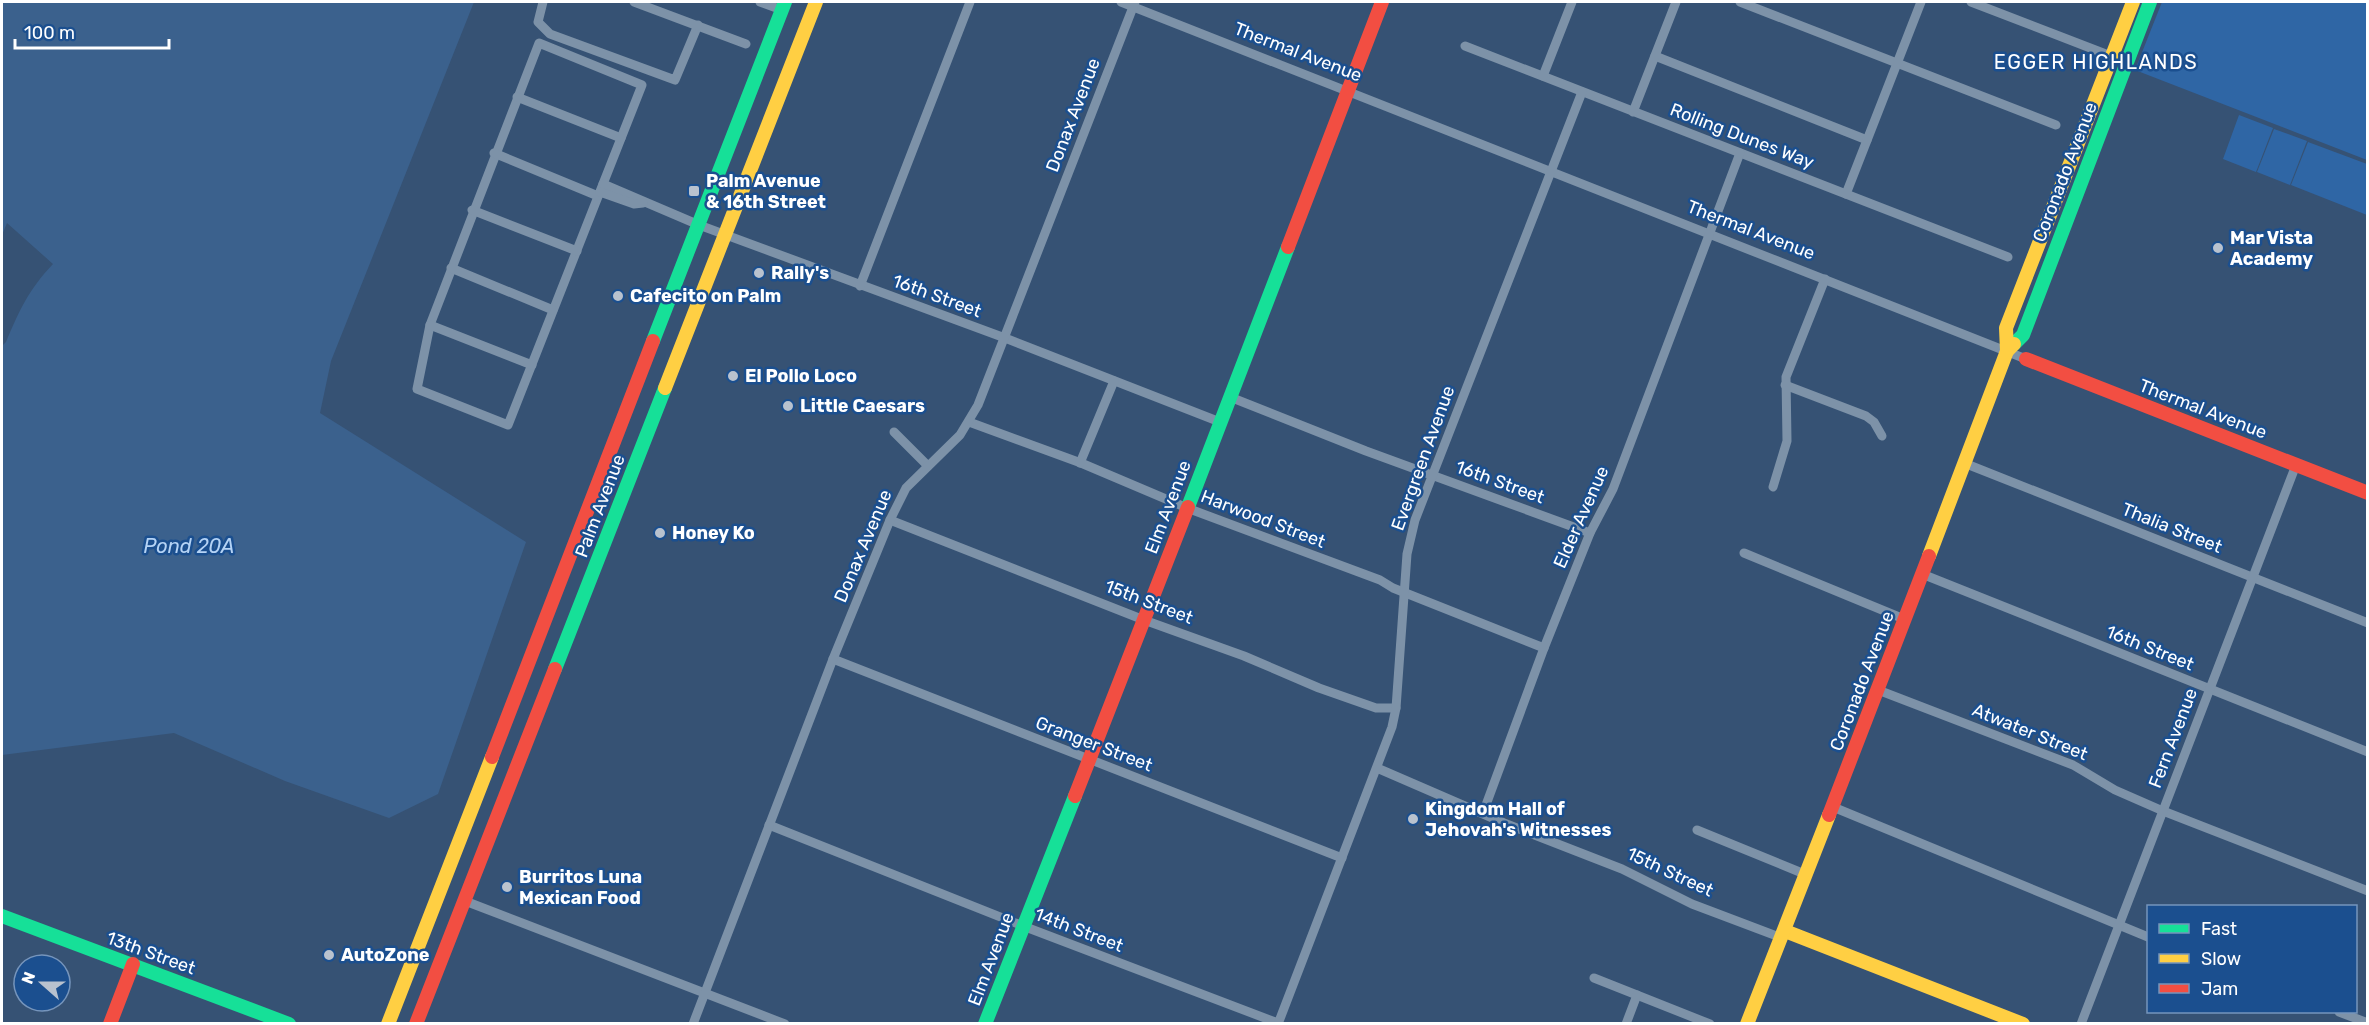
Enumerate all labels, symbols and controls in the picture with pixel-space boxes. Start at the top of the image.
scale bar [15,12,170,50]
street label: Thermal Avenue [1231,17,1365,87]
text: 100 m [24,22,75,44]
district label: EGGER HIGHLANDS [1994,50,2198,74]
street label: Donax Avenue [1041,55,1105,175]
street label: Rolling Dunes Way [1667,98,1817,174]
street label: Coronado Avenue [2028,99,2102,245]
place label: Palm Avenue & 16th Street [706,170,826,213]
marker: Palm Avenue & 16th Street [687,184,701,198]
street label: Thermal Avenue [1684,195,1818,265]
place label: Mar Vista Academy [2230,227,2313,270]
marker: Mar Vista Academy [2211,241,2225,255]
place label: Rally's [771,262,829,284]
marker: Rally's [752,266,766,280]
street label: 16th Street [890,270,984,322]
place label: Cafecito on Palm [630,285,781,307]
marker: Cafecito on Palm [611,289,625,303]
place label: El Pollo Loco [745,365,857,387]
marker: El Pollo Loco [726,369,740,383]
street label: Thermal Avenue [2136,374,2270,444]
street label: Evergreen Avenue [1387,383,1459,533]
place label: Little Caesars [800,395,925,417]
marker: Little Caesars [781,399,795,413]
street label: Palm Avenue [570,451,630,561]
street label: 16th Street [1453,456,1547,508]
street label: Elm Avenue [1140,457,1196,557]
street label: Elder Avenue [1549,463,1613,571]
street label: Harwood Street [1198,485,1328,553]
street label: Donax Avenue [829,486,897,606]
street label: Thalia Street [2119,498,2225,558]
place label: Honey Ko [672,522,755,544]
marker: Honey Ko [653,526,667,540]
water label: Pond 20A [143,534,235,558]
street label: 15th Street [1102,575,1196,629]
street label: Coronado Avenue [1825,608,1899,754]
street label: 16th Street [2103,620,2197,676]
street label: Fern Avenue [2144,685,2202,791]
street label: Atwater Street [1969,699,2091,765]
street label: Granger Street [1032,712,1156,776]
place label: Kingdom Hall of Jehovah's Witnesses [1425,798,1611,841]
marker: Kingdom Hall of Jehovah's Witnesses [1406,812,1420,826]
street label: 15th Street [1623,842,1717,902]
place label: Burritos Luna Mexican Food [519,866,642,909]
marker: Burritos Luna Mexican Food [500,880,514,894]
street label: 14th Street [1031,903,1127,957]
legend [2147,905,2357,1013]
street label: Elm Avenue [963,909,1019,1009]
text: Fast [2201,918,2237,940]
street label: 13th Street [104,927,198,979]
place label: AutoZone [341,944,430,966]
marker: AutoZone [322,948,336,962]
text: Slow [2201,948,2241,970]
north arrow [12,953,72,1013]
text: N [18,969,39,987]
text: Jam [2201,978,2238,1000]

